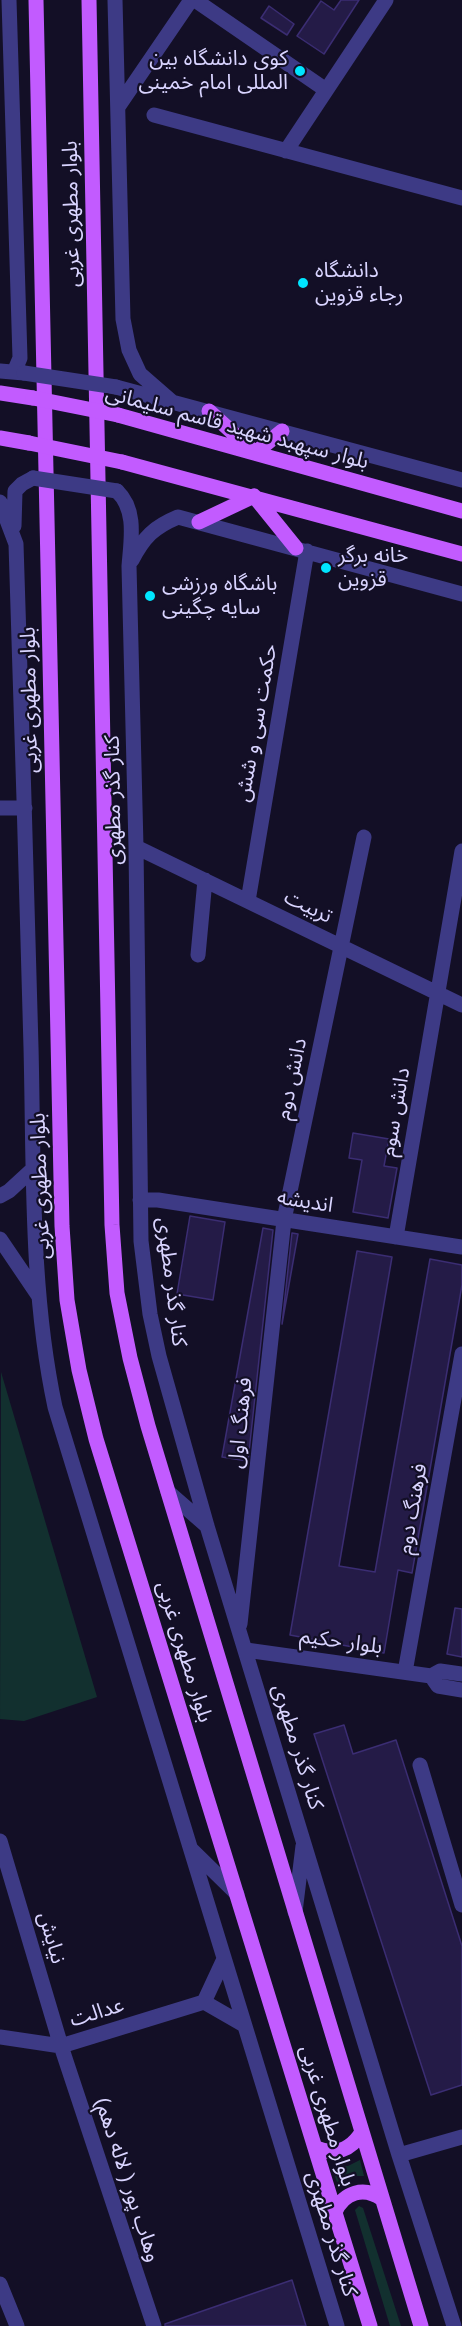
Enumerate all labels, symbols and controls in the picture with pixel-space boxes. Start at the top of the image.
place label: کوی دانشگاه بین المللی امام خمینی [138,46,288,96]
marker: کوی دانشگاه بین المللی امام خمینی [293,64,307,78]
street label: بلوار مطهری غربی [58,141,86,287]
place label: دانشگاه رجاء قزوین [315,258,404,308]
marker: دانشگاه رجاء قزوین [296,276,310,290]
street label: بلوار سپهبد شهید قاسم سلیمانی [103,381,371,475]
place label: خانه برگر قزوین [338,543,408,593]
marker: خانه برگر قزوین [319,561,333,575]
place label: باشگاه ورزشى سايه چگينى [162,571,277,621]
marker: باشگاه ورزشى سايه چگينى [143,589,157,603]
street label: بلوار مطهری غربی [16,627,44,773]
street label: حکمت سی و شش [231,642,283,804]
street label: کنار گذر مطهری [100,735,128,865]
street label: تربیت [280,885,336,929]
street label: دانش دوم [271,1036,313,1122]
street label: دانش سوم [376,1066,416,1158]
street label: بلوار مطهری غربی [26,1112,56,1260]
street label: اندیشه [275,1185,335,1219]
street label: کنار گذر مطهری [151,1216,191,1348]
street label: فرهنگ اول [224,1376,258,1470]
street label: فرهنگ دوم [393,1462,433,1556]
street label: بلوار مطهری غربی [151,1578,217,1726]
street label: بلوار حکیم [298,1624,384,1660]
street label: کنار گذر مطهری [266,1681,328,1813]
street label: نيايش [32,1909,70,1967]
street label: عدالت [67,1993,127,2033]
street label: بلوار مطهری غربی [294,2042,360,2190]
street label: وهاب پور ( لاله دهم) [89,2095,165,2265]
street label: کنار گذر مطهری [300,2168,362,2300]

